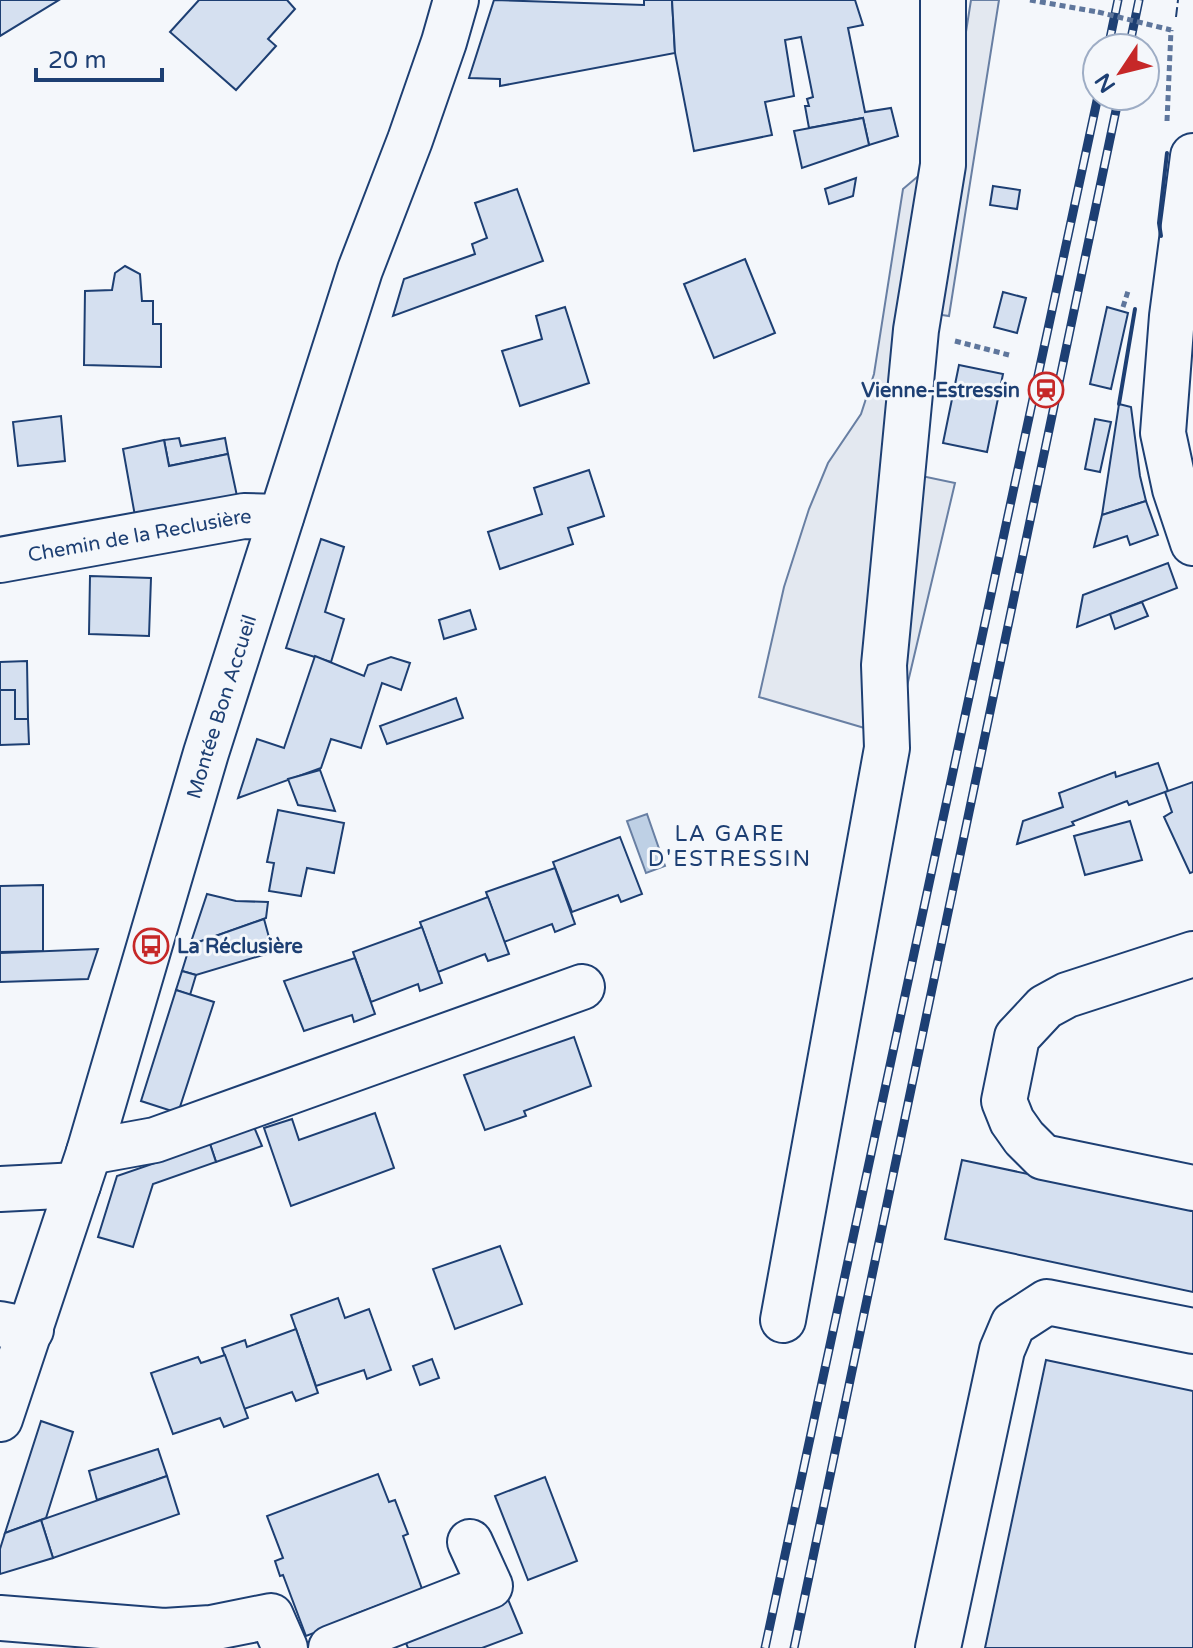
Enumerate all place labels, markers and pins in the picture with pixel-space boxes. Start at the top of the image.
station icon: Vienne-Estressin [1027,371,1065,409]
place label: Vienne-Estressin [861,379,1020,403]
bus stop icon: La Réclusière [132,927,170,965]
place label: La Réclusière [177,935,303,959]

